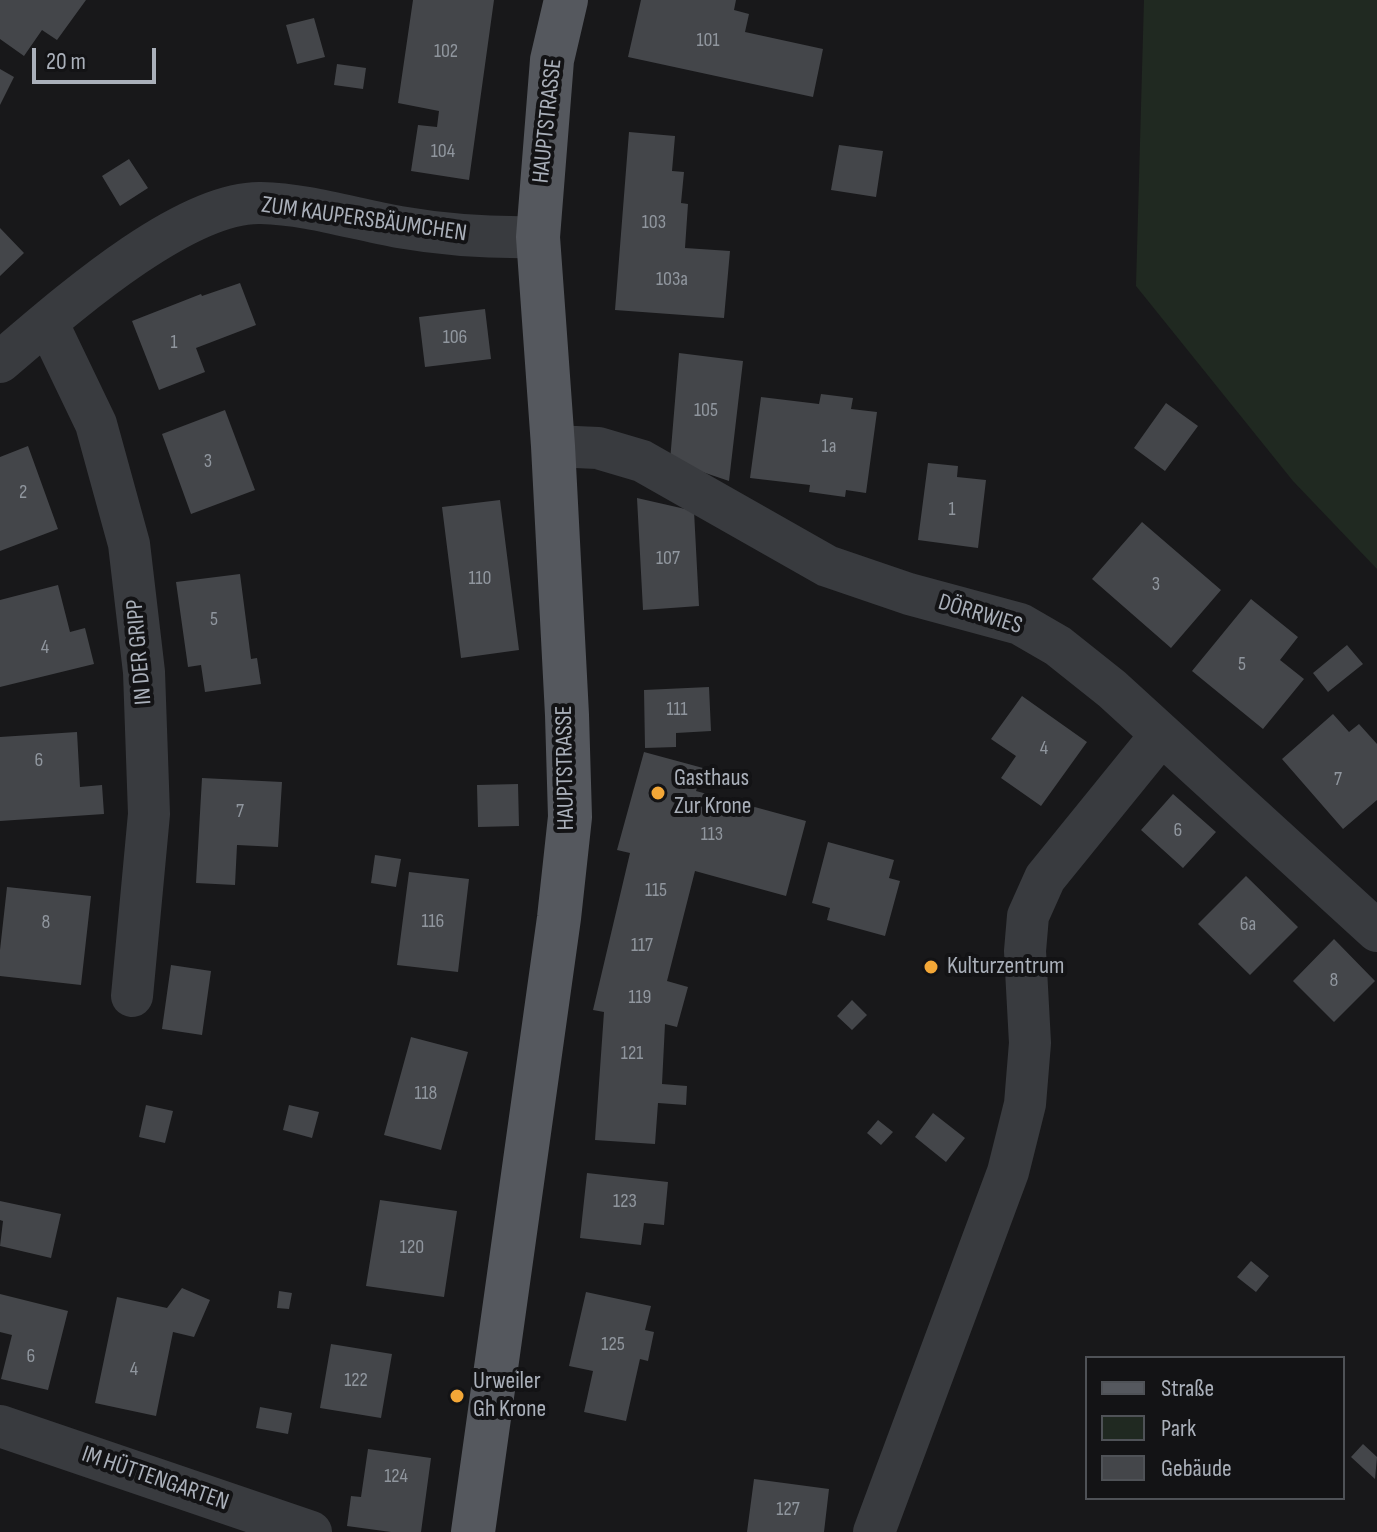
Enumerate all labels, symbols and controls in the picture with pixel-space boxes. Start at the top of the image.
house number: 101 [697,29,719,53]
scale bar [36,32,160,82]
house number: 102 [434,40,458,64]
text: 20 m [46,47,86,76]
street label: HAUPTSTRASSE [527,57,569,185]
house number: 104 [431,140,455,164]
street label: ZUM KAUPERSBÄUMCHEN [259,191,469,249]
house number: 103 [642,211,666,235]
house number: 103a [656,268,688,292]
house number: 106 [443,326,467,350]
house number: 1 [171,331,177,355]
house number: 105 [694,399,718,423]
house number: 1a [822,435,836,459]
house number: 3 [204,450,212,474]
house number: 2 [19,481,27,505]
house number: 1 [949,498,955,522]
house number: 107 [656,547,680,571]
house number: 110 [469,567,491,591]
house number: 3 [1152,573,1160,597]
street label: DÖRRWIES [935,589,1025,641]
street label: IN DER GRIPP [121,598,159,706]
house number: 5 [210,608,218,632]
house number: 4 [41,636,49,660]
house number: 5 [1238,653,1246,677]
house number: 111 [667,698,687,722]
street label: HAUPTSTRASSE [551,705,581,831]
house number: 4 [1040,737,1048,761]
house number: 6 [35,749,43,773]
place label: Gasthaus Zur Krone [674,765,752,821]
house number: 7 [1334,768,1342,792]
marker: Gasthaus Zur Krone [649,784,667,802]
house number: 7 [236,800,244,824]
house number: 6 [1174,819,1182,843]
house number: 113 [701,823,723,847]
house number: 115 [645,879,667,903]
house number: 116 [422,910,444,934]
house number: 8 [42,911,50,935]
house number: 6a [1240,913,1256,937]
house number: 117 [631,934,653,958]
place label: Kulturzentrum [947,953,1064,981]
marker: Kulturzentrum [922,958,940,976]
house number: 8 [1330,969,1338,993]
house number: 119 [629,986,651,1010]
house number: 121 [621,1042,643,1066]
house number: 118 [415,1082,437,1106]
house number: 123 [613,1190,637,1214]
house number: 120 [400,1236,424,1260]
house number: 125 [601,1333,625,1357]
house number: 6 [27,1345,35,1369]
legend [1085,1356,1345,1500]
house number: 4 [130,1358,138,1382]
place label: Urweiler Gh Krone [473,1368,546,1424]
house number: 122 [344,1369,368,1393]
text: Straße [1161,1374,1214,1403]
marker: Urweiler Gh Krone [448,1387,466,1405]
text: Park [1161,1414,1196,1443]
street label: IM HÜTTENGARTEN [78,1440,232,1518]
text: Gebäude [1161,1454,1232,1483]
house number: 124 [384,1465,408,1489]
house number: 127 [776,1498,800,1522]

